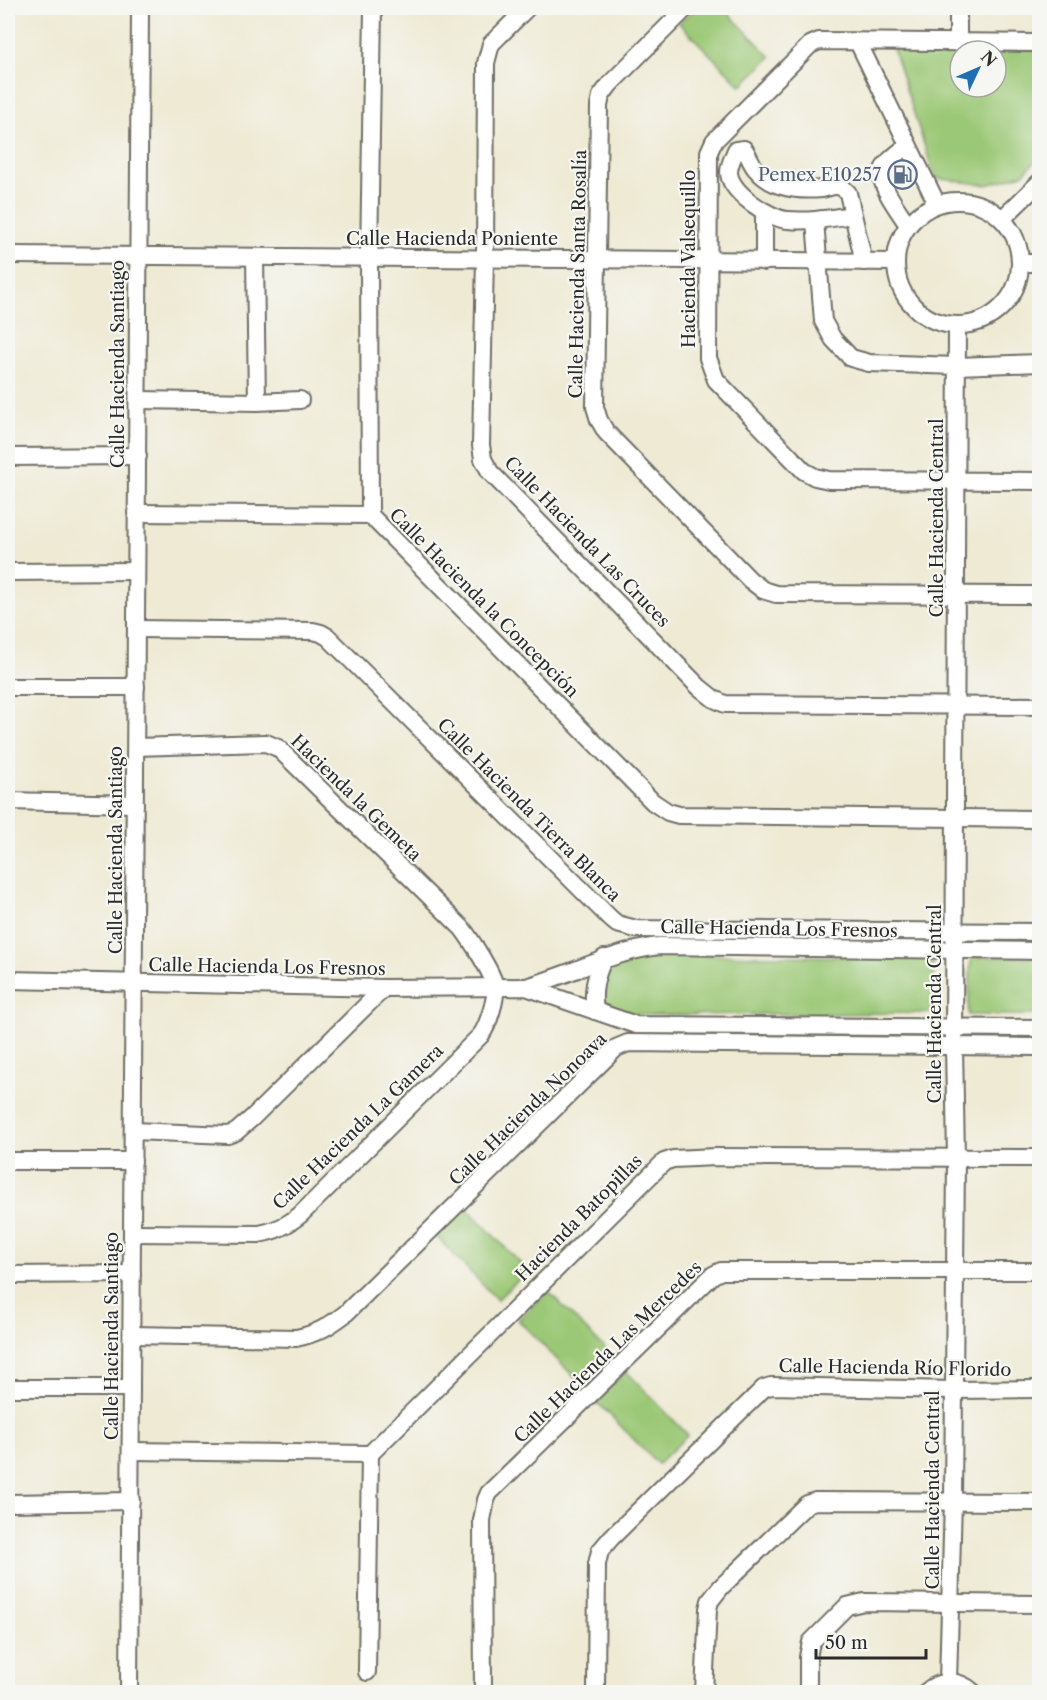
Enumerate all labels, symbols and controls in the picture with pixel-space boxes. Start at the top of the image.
north arrow [948,39,1008,99]
text: N [977,47,1001,71]
street label: Calle Hacienda Santa Rosalía [565,149,591,399]
fuel station icon: Pemex E10257 [886,159,918,191]
place label: Pemex E10257 [758,164,881,186]
street label: Hacienda Valsequillo [678,170,700,348]
street label: Calle Hacienda Poniente [346,228,558,250]
street label: Calle Hacienda Santiago [107,260,129,468]
street label: Calle Hacienda Central [926,419,948,617]
street label: Calle Hacienda Las Cruces [500,452,674,632]
street label: Calle Hacienda la Concepción [385,504,583,702]
street label: Calle Hacienda Tierra Blanca [433,714,626,907]
street label: Hacienda la Gemeta [286,730,426,866]
street label: Calle Hacienda Santiago [105,746,127,954]
street label: Calle Hacienda Central [924,905,946,1103]
street label: Calle Hacienda Los Fresnos [660,916,898,942]
street label: Calle Hacienda Los Fresnos [148,954,386,980]
street label: Calle Hacienda Nonoava [445,1028,612,1190]
street label: Calle Hacienda La Gamera [268,1039,448,1214]
street label: Hacienda Batopillas [511,1150,647,1286]
street label: Calle Hacienda Santiago [101,1232,123,1440]
street label: Calle Hacienda Las Mercedes [510,1256,706,1448]
street label: Calle Hacienda Río Florido [779,1355,1011,1381]
street label: Calle Hacienda Central [922,1391,944,1589]
scale bar [816,1622,926,1660]
text: 50 m [825,1632,868,1654]

